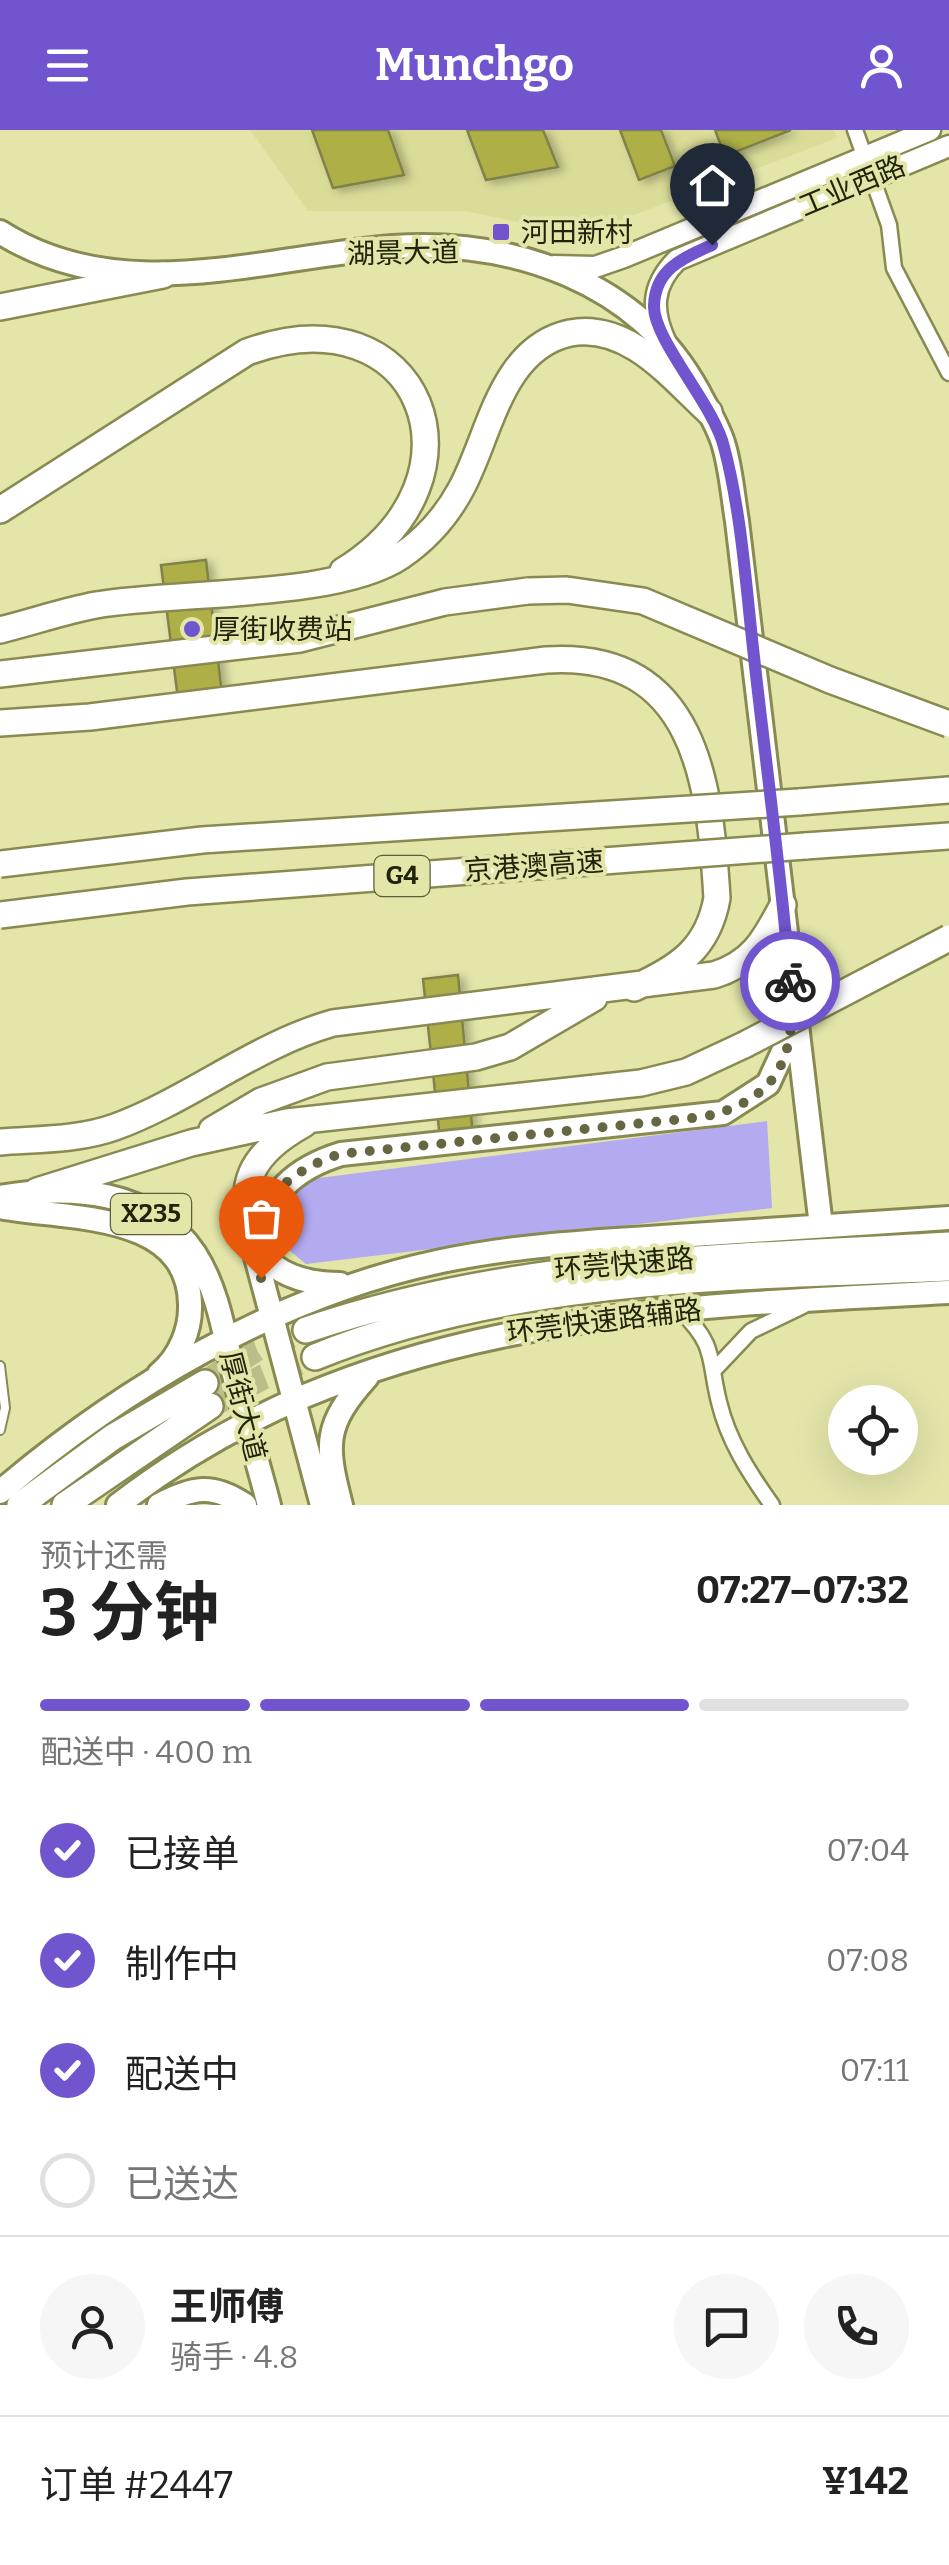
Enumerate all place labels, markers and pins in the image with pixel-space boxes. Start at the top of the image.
pin [670,143,755,246]
place label: 河田新村 [521,216,633,249]
marker: 河田新村 [490,221,512,243]
place label: 厚街收费站 [212,613,352,646]
marker: 厚街收费站 [181,618,203,640]
pin [219,1176,304,1279]

